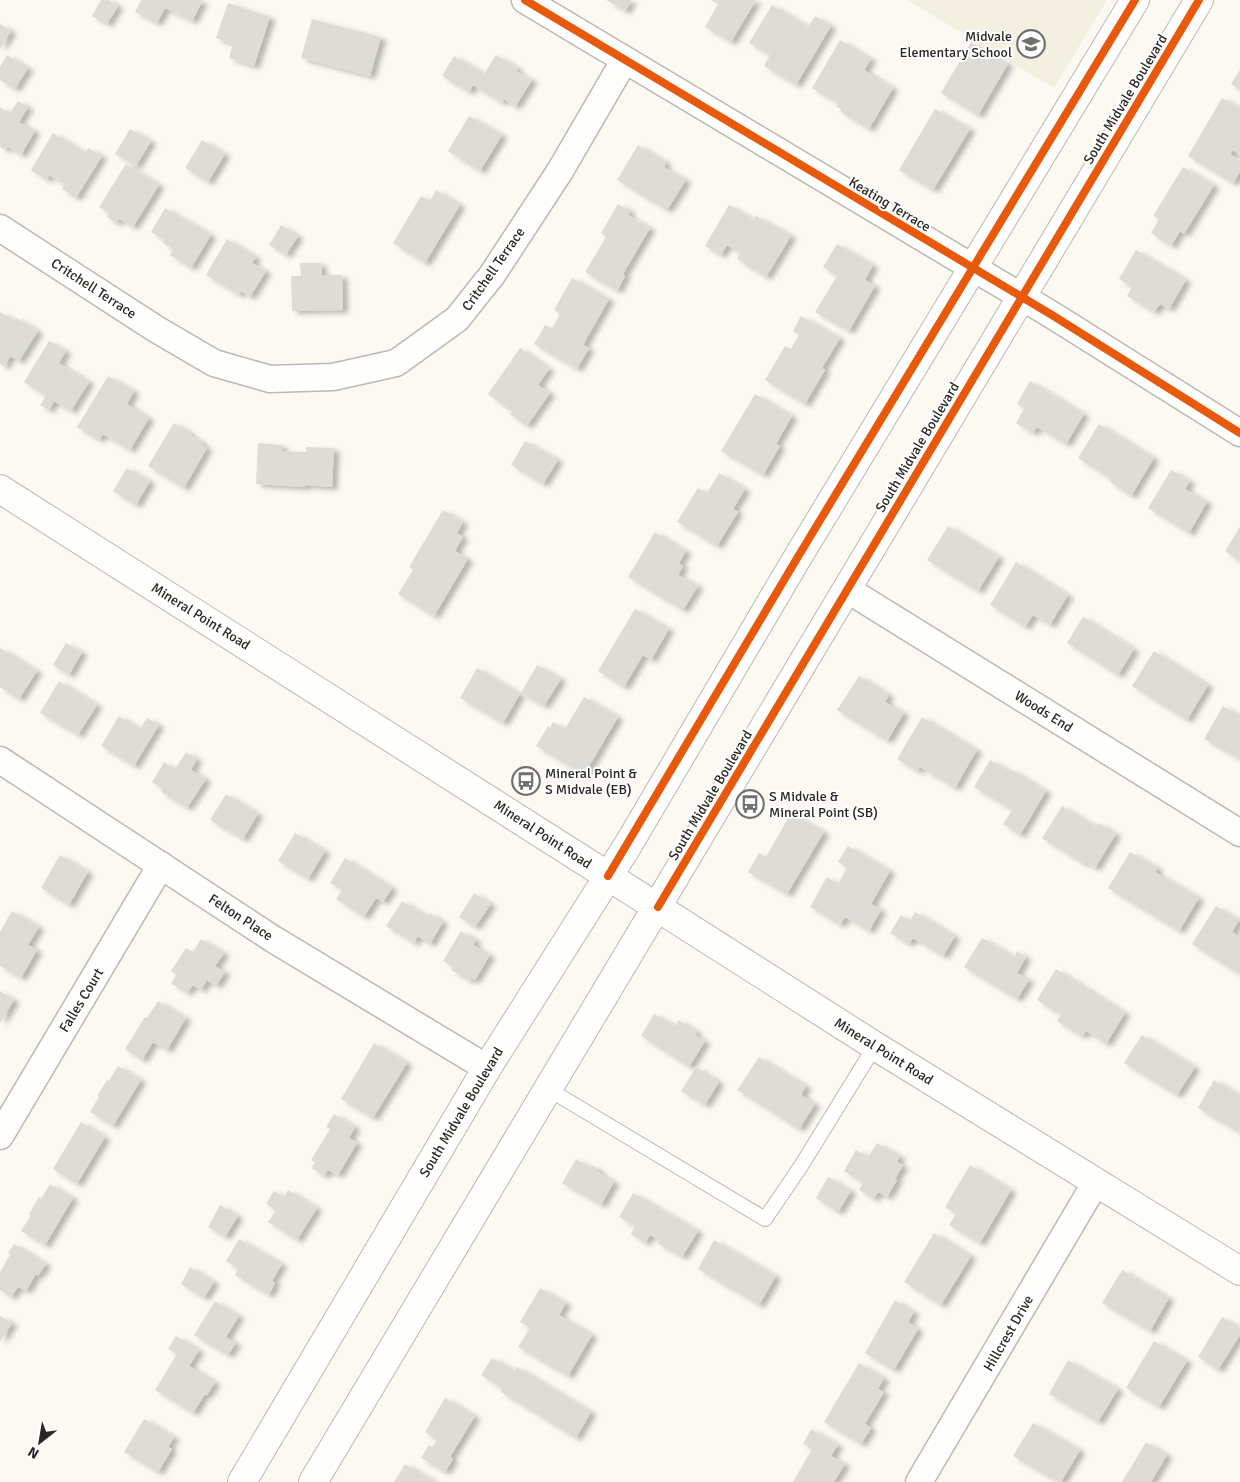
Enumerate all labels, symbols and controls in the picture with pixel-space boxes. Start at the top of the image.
place label: Midvale Elementary School [899,28,1012,61]
school or university icon: Midvale Elementary School [1016,29,1046,59]
street label: South Midvale Boulevard [1080,31,1171,167]
street label: Keating Terrace [846,173,934,236]
street label: Critchell Terrace [458,224,529,314]
street label: Critchell Terrace [48,255,140,322]
street label: South Midvale Boulevard [872,379,963,515]
street label: Mineral Point Road [148,579,253,654]
street label: Woods End [1011,687,1076,736]
street label: South Midvale Boulevard [665,727,756,863]
place label: Mineral Point & S Midvale (EB) [545,765,637,798]
bus stop icon: Mineral Point & S Midvale (EB) [511,766,541,796]
place label: S Midvale & Mineral Point (SB) [769,788,878,821]
bus stop icon: S Midvale & Mineral Point (SB) [735,789,765,819]
street label: Mineral Point Road [491,796,595,872]
street label: Felton Place [205,890,276,944]
street label: Falles Court [56,965,107,1035]
street label: Mineral Point Road [831,1014,936,1089]
street label: South Midvale Boulevard [416,1044,507,1180]
street label: Hillcrest Drive [980,1292,1037,1374]
north arrow [15,1417,65,1467]
text: N [25,1443,42,1463]

